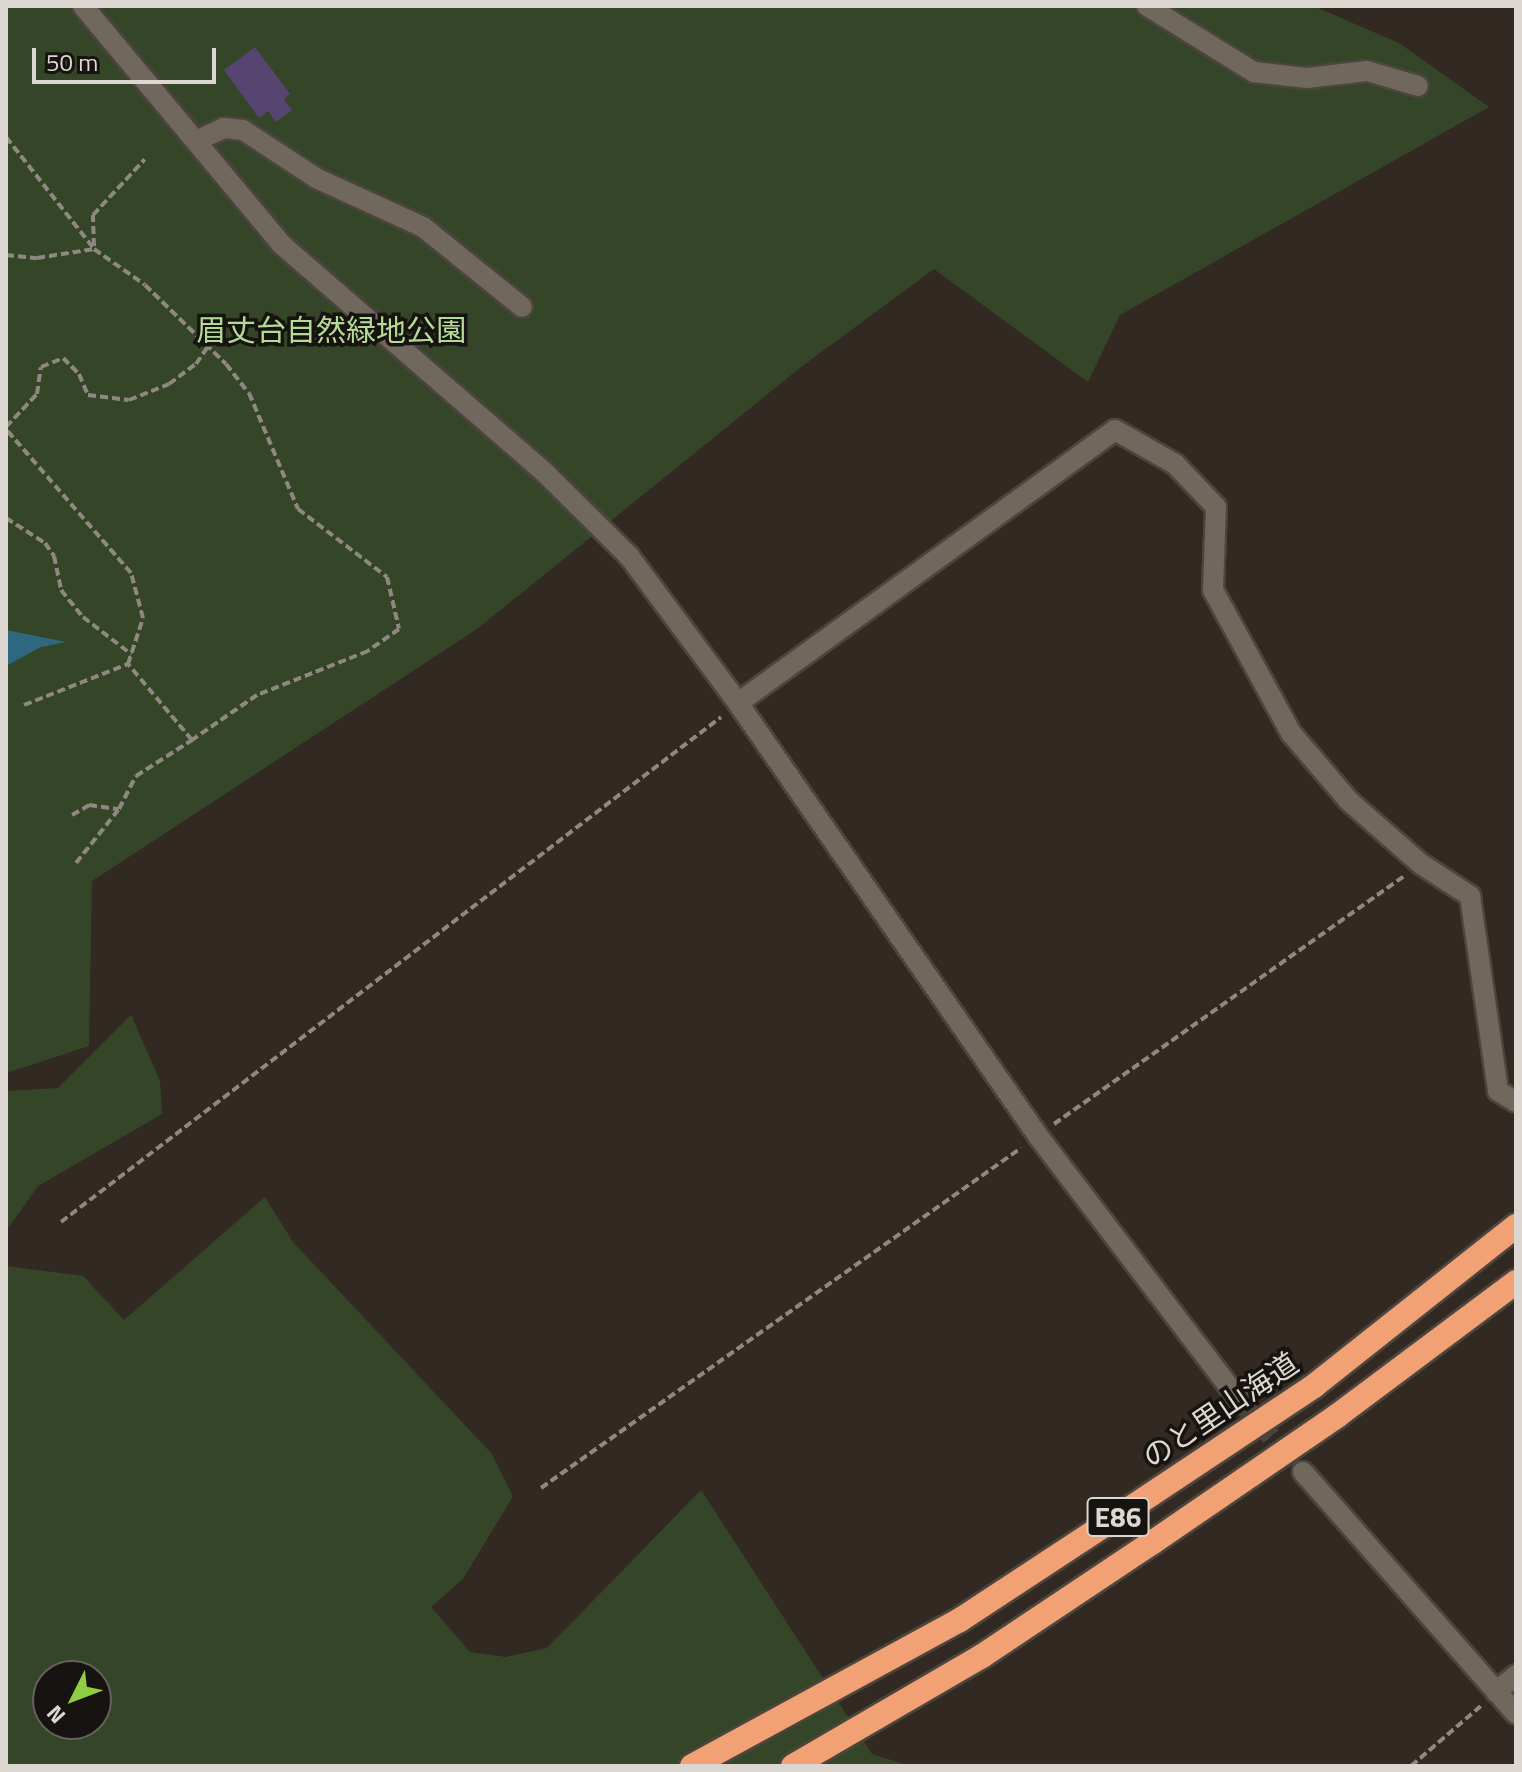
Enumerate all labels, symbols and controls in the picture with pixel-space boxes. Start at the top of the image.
scale bar [36,32,220,82]
text: 50 m [46,44,98,80]
park label: 眉丈台自然緑地公園 [196,312,466,348]
street label: のと里山海道 [1135,1345,1305,1475]
road number: E86 [1086,1493,1150,1541]
north arrow [32,1660,112,1740]
text: N [38,1698,73,1732]

